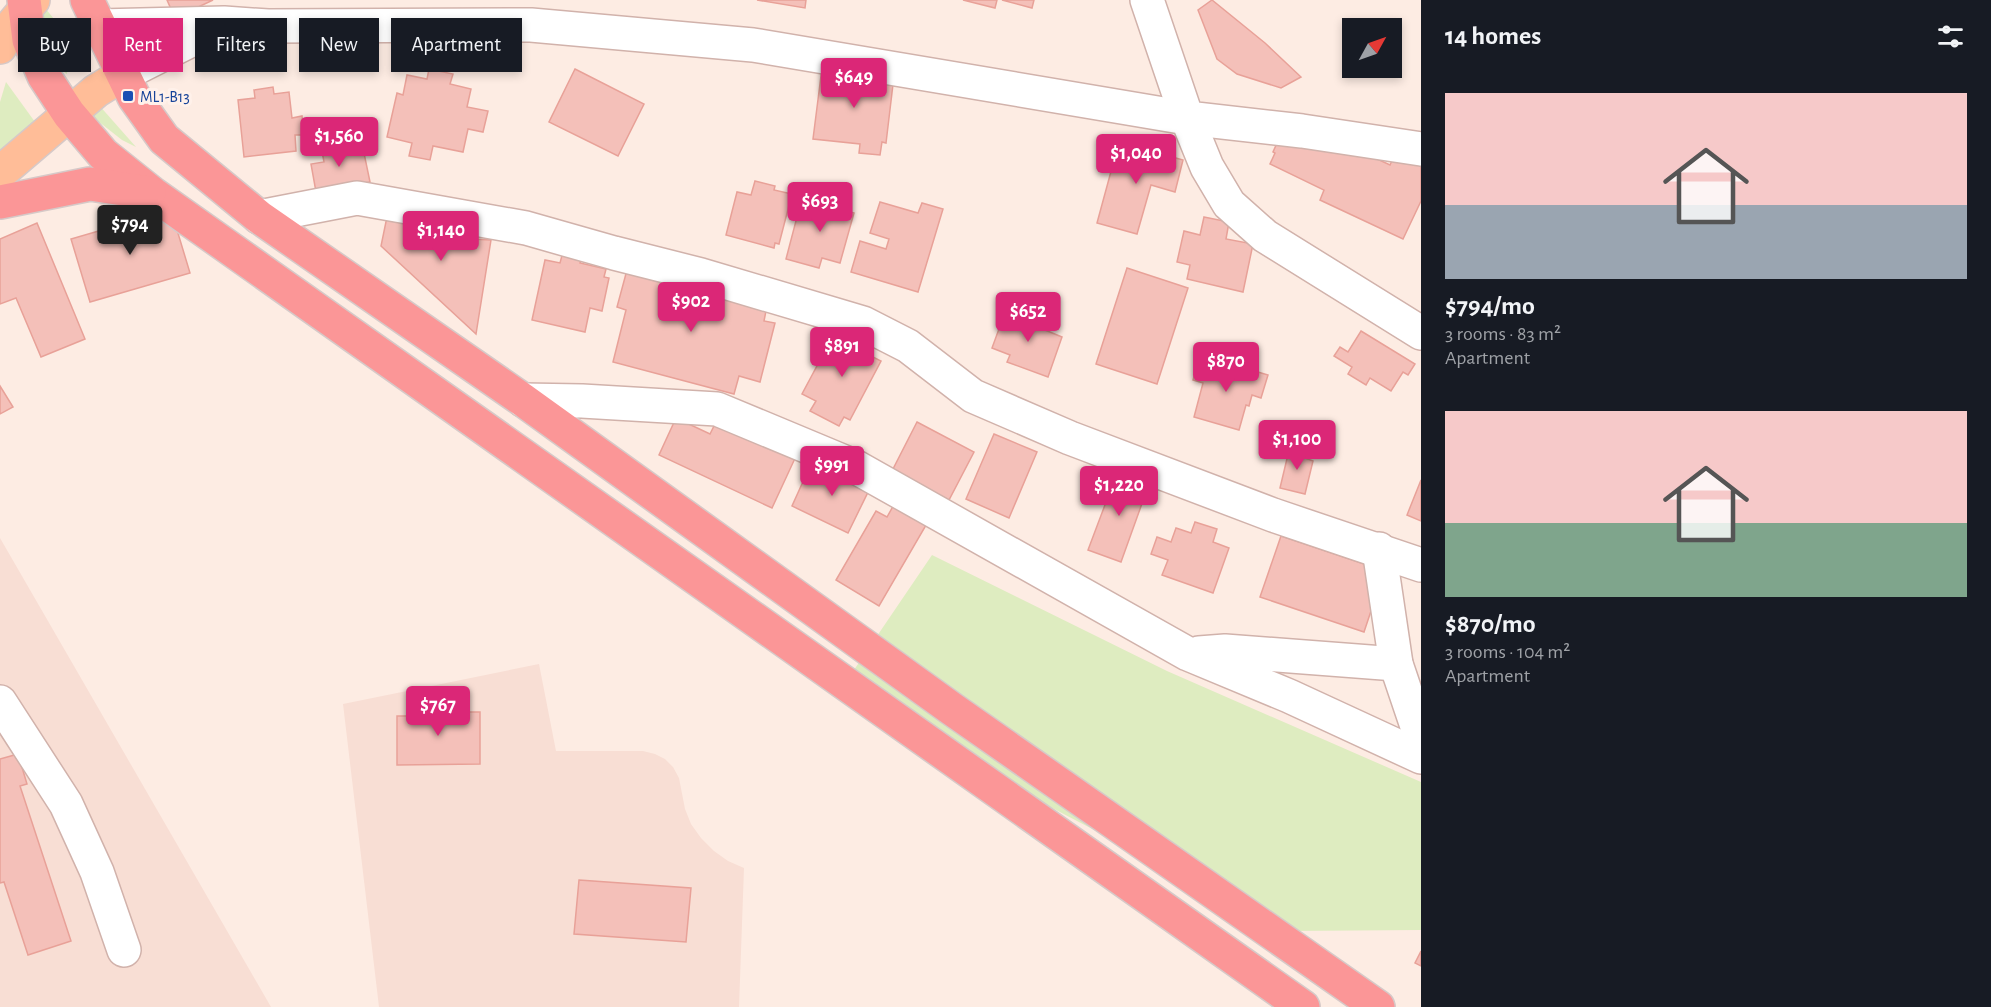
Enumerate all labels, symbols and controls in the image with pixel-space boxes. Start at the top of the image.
chip: Buy [18,18,91,72]
chip: Rent [103,18,183,72]
chip: Filters [195,18,287,72]
chip: New [299,18,379,72]
chip: Apartment [391,18,522,72]
north arrow [1342,18,1402,78]
map controls [1342,18,1402,78]
icon: filters [1934,20,1967,53]
text: 14 homes [1445,23,1541,49]
pin: $649 [818,58,890,109]
text: $649 [835,67,873,87]
marker: ML1-B13 [121,89,135,103]
place label: ML1-B13 [140,89,190,105]
pin: $1,560 [290,117,388,168]
text: $1,560 [314,126,364,146]
icon: home [1652,132,1760,240]
pin: $1,040 [1087,134,1185,185]
text: $1,040 [1110,143,1162,163]
pin: $693 [784,182,856,233]
text: $693 [802,191,838,211]
pin: $794 [94,205,166,256]
pin: $1,140 [392,211,490,262]
text: $794 [111,214,149,234]
text: $1,140 [417,220,465,240]
pin: $902 [655,282,727,333]
text: $902 [672,291,710,311]
pin: $652 [992,292,1064,343]
text: $794/mo [1445,293,1535,319]
text: $652 [1010,301,1046,321]
text: 3 rooms · 83 m² [1445,324,1561,344]
pin: $891 [806,327,878,378]
text: $891 [824,336,860,356]
pin: $870 [1190,342,1262,393]
text: Apartment [1445,348,1530,368]
text: $870 [1207,351,1245,371]
pin: $1,100 [1248,420,1346,471]
text: $1,100 [1273,429,1321,449]
pin: $991 [796,446,868,497]
icon: home [1652,450,1760,558]
text: $991 [814,455,850,475]
pin: $1,220 [1070,466,1168,517]
text: $1,220 [1094,475,1144,495]
text: $870/mo [1445,611,1536,637]
text: 3 rooms · 104 m² [1445,642,1570,662]
text: Apartment [1445,666,1530,686]
pin: $767 [402,686,474,737]
text: $767 [420,695,456,715]

